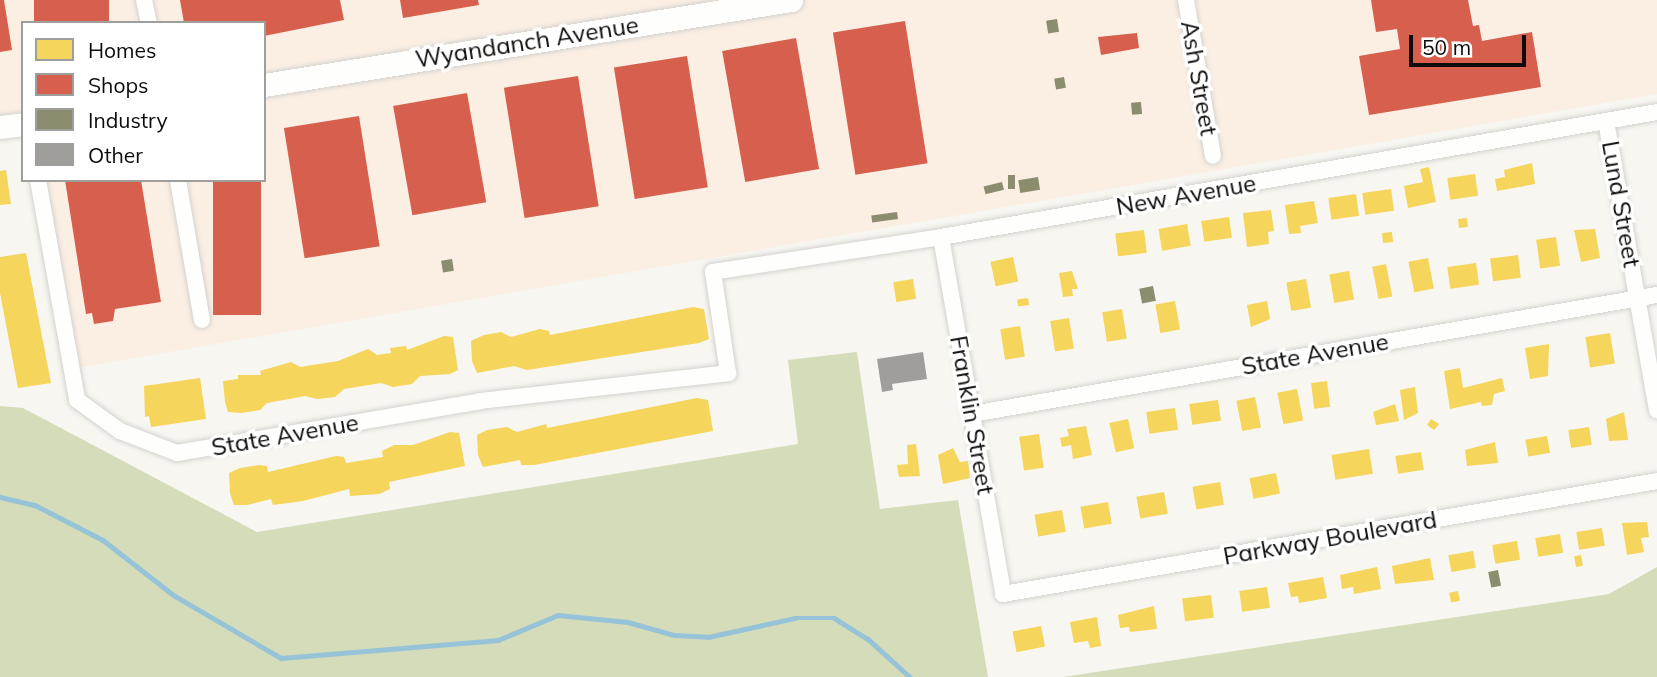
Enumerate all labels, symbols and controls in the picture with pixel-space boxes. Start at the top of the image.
street label: Wyandanch Avenue [413,10,641,74]
street label: Ash Street [1175,18,1223,138]
legend [21,21,266,182]
scale bar [1412,21,1529,65]
text: 50 m [1422,34,1471,60]
text: Homes [88,37,156,63]
text: Shops [88,72,148,98]
text: Industry [88,107,168,133]
street label: Lund Street [1596,139,1646,269]
text: Other [88,142,143,168]
street label: New Avenue [1114,169,1258,221]
street label: State Avenue [1239,327,1391,381]
street label: Franklin Street [944,333,1000,497]
street label: State Avenue [209,408,361,462]
street label: Parkway Boulevard [1221,505,1439,571]

